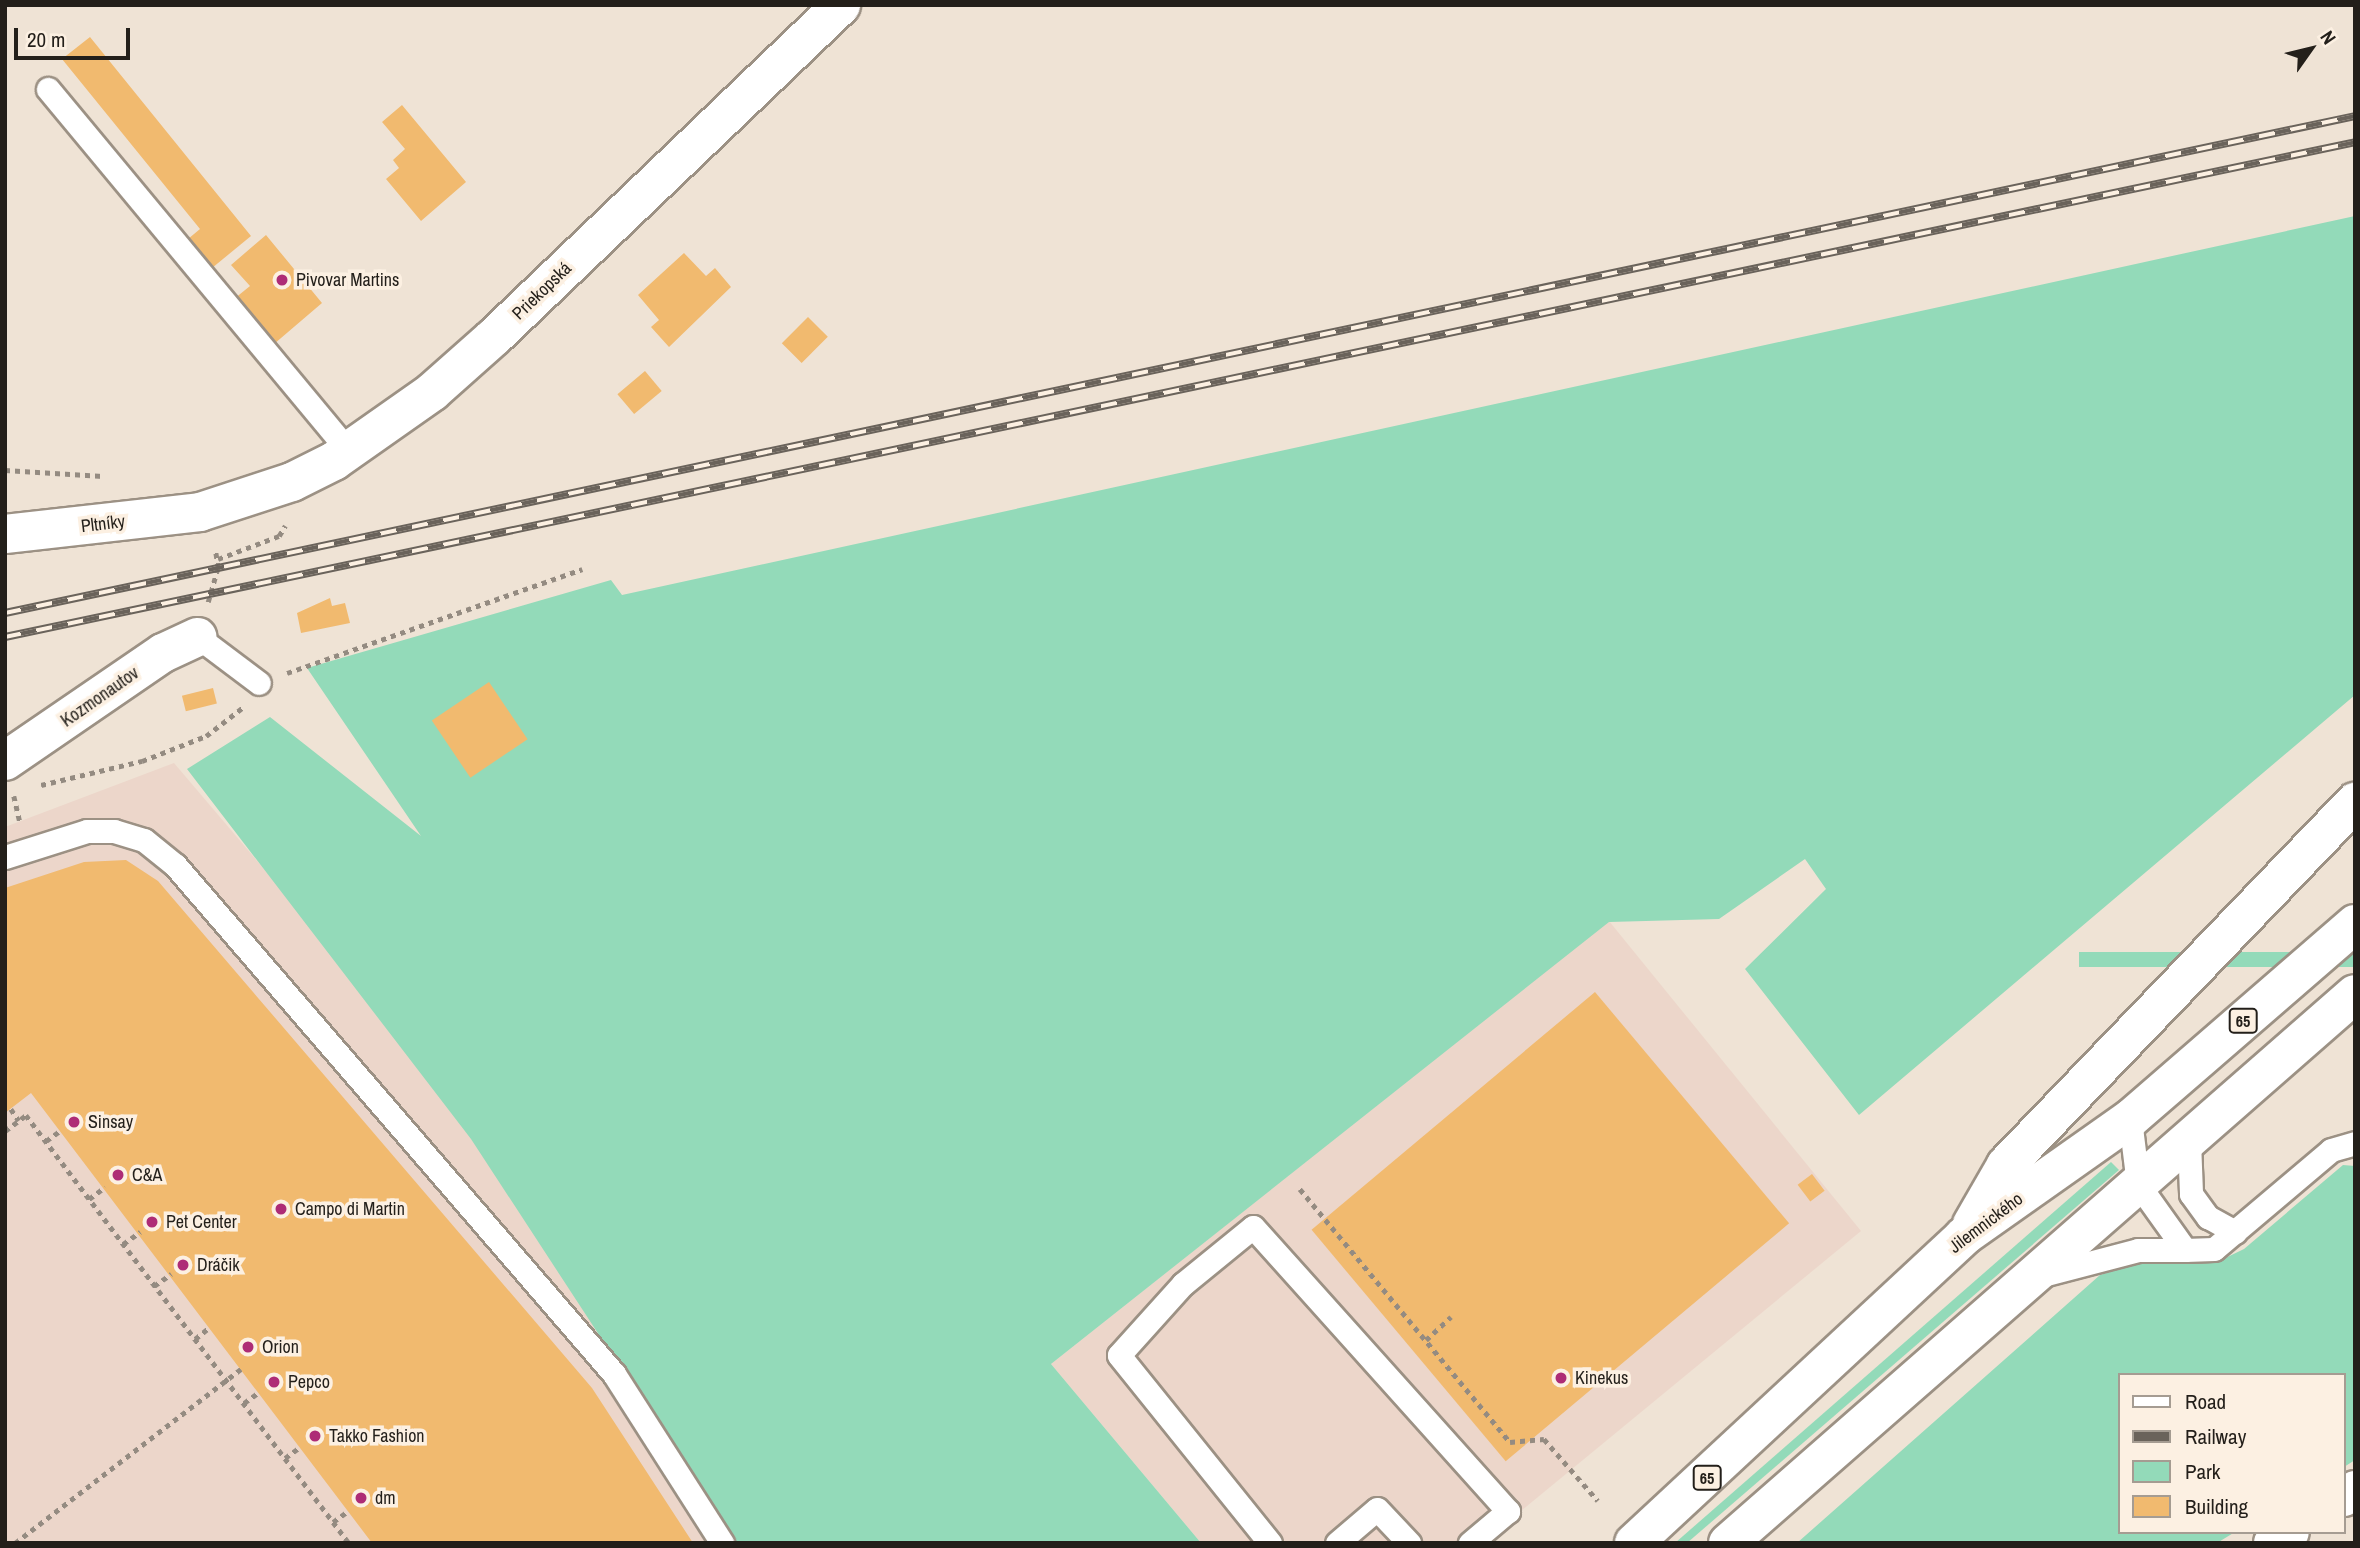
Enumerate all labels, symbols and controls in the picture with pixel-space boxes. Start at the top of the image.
scale bar [18,14,133,58]
north arrow [2276,14,2346,84]
text: 20 m [27,25,65,54]
text: N [2314,25,2342,49]
street label: Priekopská [508,258,576,324]
place label: Pivovar Martins [296,269,399,291]
marker: Pivovar Martins [274,272,290,288]
street label: Pltníky [80,511,126,537]
street label: Kozmonautov [57,662,143,732]
road number: 65 [2227,1009,2259,1034]
place label: Sinsay [88,1111,133,1133]
marker: Sinsay [66,1114,82,1130]
place label: C&A [132,1164,162,1186]
marker: C&A [110,1167,126,1183]
street label: Jilemnického [1945,1188,2027,1258]
place label: Campo di Martin [295,1198,405,1220]
marker: Campo di Martin [273,1201,289,1217]
place label: Pet Center [166,1211,237,1233]
marker: Pet Center [144,1214,160,1230]
place label: Dráčik [197,1254,240,1276]
marker: Dráčik [175,1257,191,1273]
place label: Orion [262,1336,299,1358]
marker: Orion [240,1339,256,1355]
place label: Kinekus [1575,1367,1628,1389]
marker: Kinekus [1553,1370,1569,1386]
place label: Pepco [288,1371,330,1393]
legend [2118,1373,2346,1534]
marker: Pepco [266,1374,282,1390]
text: Road [2185,1387,2226,1416]
text: Railway [2185,1422,2246,1451]
place label: Takko Fashion [329,1425,425,1447]
marker: Takko Fashion [307,1428,323,1444]
text: Park [2185,1457,2220,1486]
road number: 65 [1691,1466,1723,1490]
place label: dm [375,1487,396,1509]
marker: dm [353,1490,369,1506]
text: Building [2185,1492,2248,1521]

